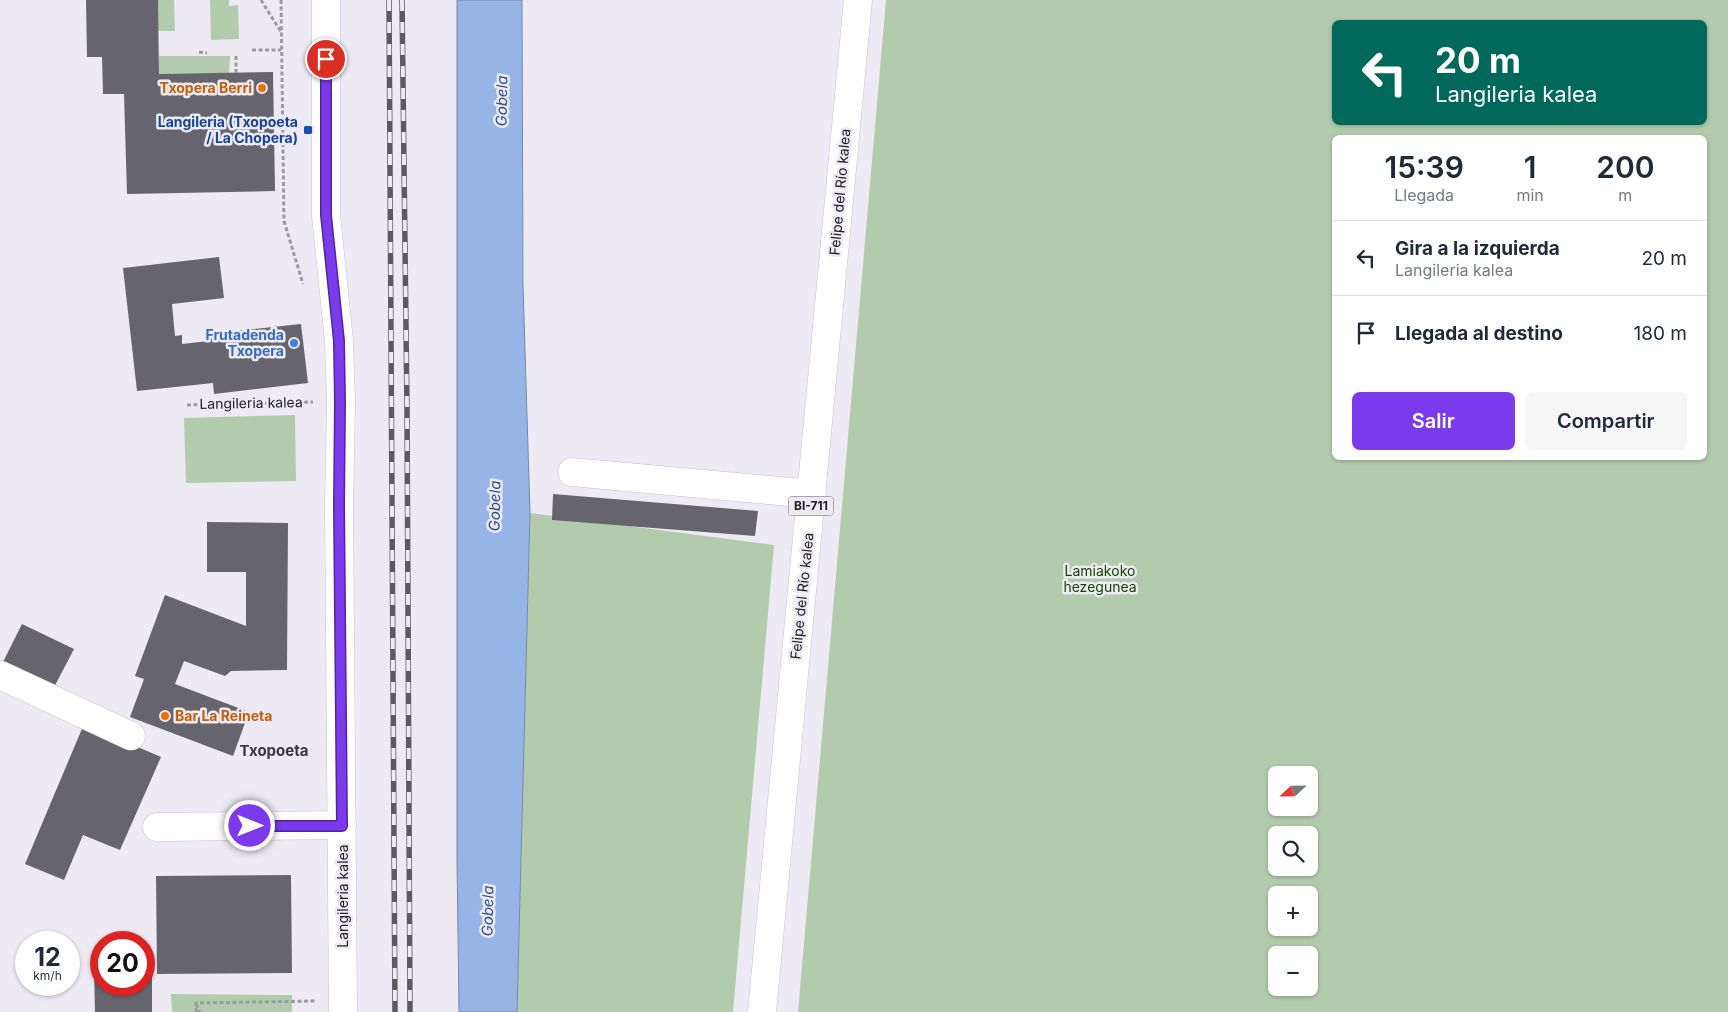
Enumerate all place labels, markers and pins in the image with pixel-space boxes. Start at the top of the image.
pin [305,38,347,80]
place label: Txopera Berri [160,79,252,96]
marker: Txopera Berri [256,82,268,94]
place label: Langileria (Txopoeta / La Chopera) [158,113,298,146]
marker: Langileria (Txopoeta / La Chopera) [302,124,314,136]
place label: Frutadenda Txopera [205,326,284,359]
marker: Frutadenda Txopera [288,337,300,349]
place label: Bar La Reineta [175,707,272,724]
marker: Bar La Reineta [159,710,171,722]

